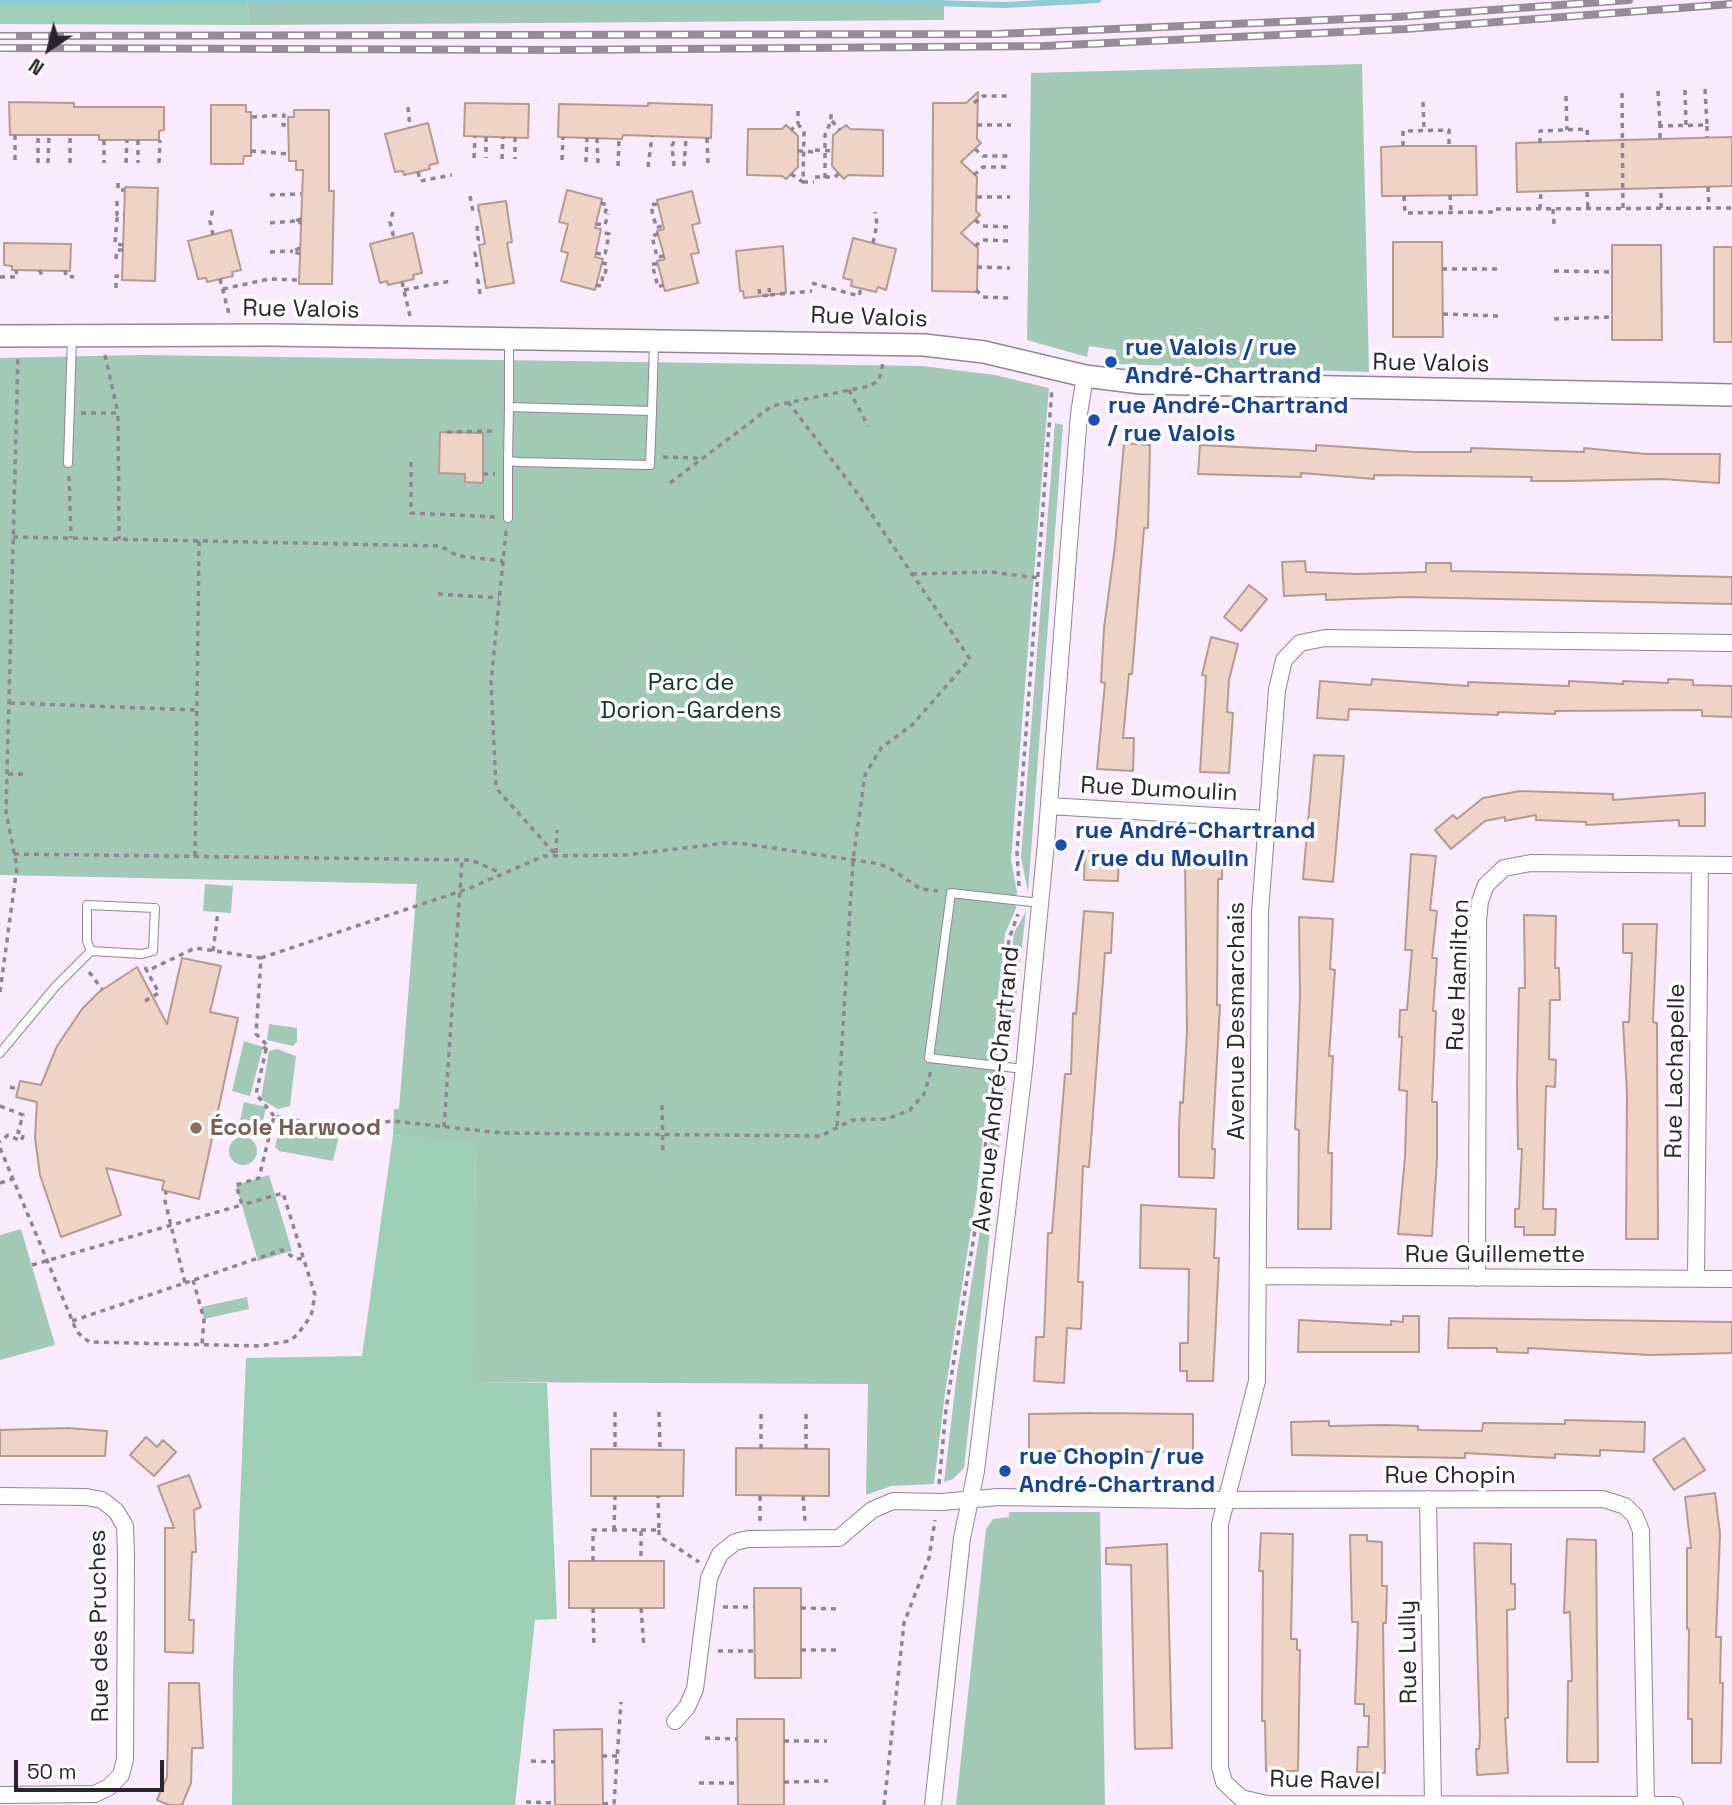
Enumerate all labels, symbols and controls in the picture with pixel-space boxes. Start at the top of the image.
north arrow [14,14,84,84]
text: N [24,53,49,81]
street label: Rue Valois [242,295,360,325]
street label: Rue Valois [810,302,928,334]
place label: rue Valois / rue André-Chartrand [1125,334,1321,390]
street label: Rue Valois [1372,349,1490,379]
marker: rue Valois / rue André-Chartrand [1103,354,1119,370]
place label: rue André-Chartrand / rue Valois [1108,392,1349,448]
marker: rue André-Chartrand / rue Valois [1086,412,1102,428]
park label: Parc de Dorion-Gardens [600,669,782,725]
street label: Rue Dumoulin [1080,771,1238,809]
place label: rue André-Chartrand / rue du Moulin [1075,817,1316,873]
marker: rue André-Chartrand / rue du Moulin [1053,837,1069,853]
street label: Rue Hamilton [1442,898,1476,1052]
street label: Avenue Desmarchais [1223,902,1251,1140]
street label: Avenue André-Chartrand [968,945,1026,1233]
street label: Rue Lachapelle [1660,983,1692,1159]
place label: École Harwood [210,1114,381,1142]
marker: École Harwood [188,1120,204,1136]
street label: Rue Guillemette [1405,1241,1585,1269]
place label: rue Chopin / rue André-Chartrand [1019,1443,1215,1499]
street label: Rue Chopin [1384,1462,1516,1490]
marker: rue Chopin / rue André-Chartrand [997,1463,1013,1479]
street label: Rue des Pruches [84,1529,116,1723]
street label: Rue Lully [1394,1600,1424,1704]
scale bar [18,1745,168,1789]
text: 50 m [27,1758,77,1785]
street label: Rue Ravel [1269,1766,1381,1796]

